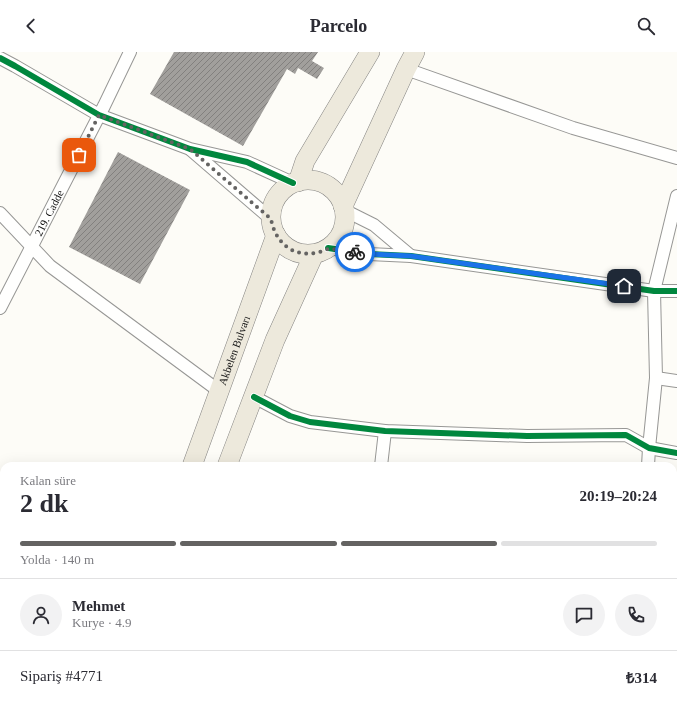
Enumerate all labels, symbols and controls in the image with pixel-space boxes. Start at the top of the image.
icon: back [20,15,42,37]
icon: search [635,15,657,37]
text: Parcelo [310,16,367,36]
pin [62,138,96,172]
icon: bag [68,144,90,166]
street label: 219. Cadde [32,188,66,238]
courier [335,232,375,272]
icon: bike [344,241,366,263]
pin [607,269,641,303]
icon: home [613,275,635,297]
street label: Akbelen Bulvarı [216,314,252,387]
text: Kalan süre [20,473,76,488]
text: 20:19–20:24 [580,488,657,504]
text: 2 dk [20,489,68,518]
text: Yolda · 140 m [20,552,94,567]
button: person [20,594,62,636]
button: chat [563,594,605,636]
button: phone [615,594,657,636]
text: Mehmet [72,598,125,614]
text: Kurye · 4.9 [72,615,132,630]
text: Sipariş #4771 [20,668,103,684]
text: ₺314 [626,670,657,686]

